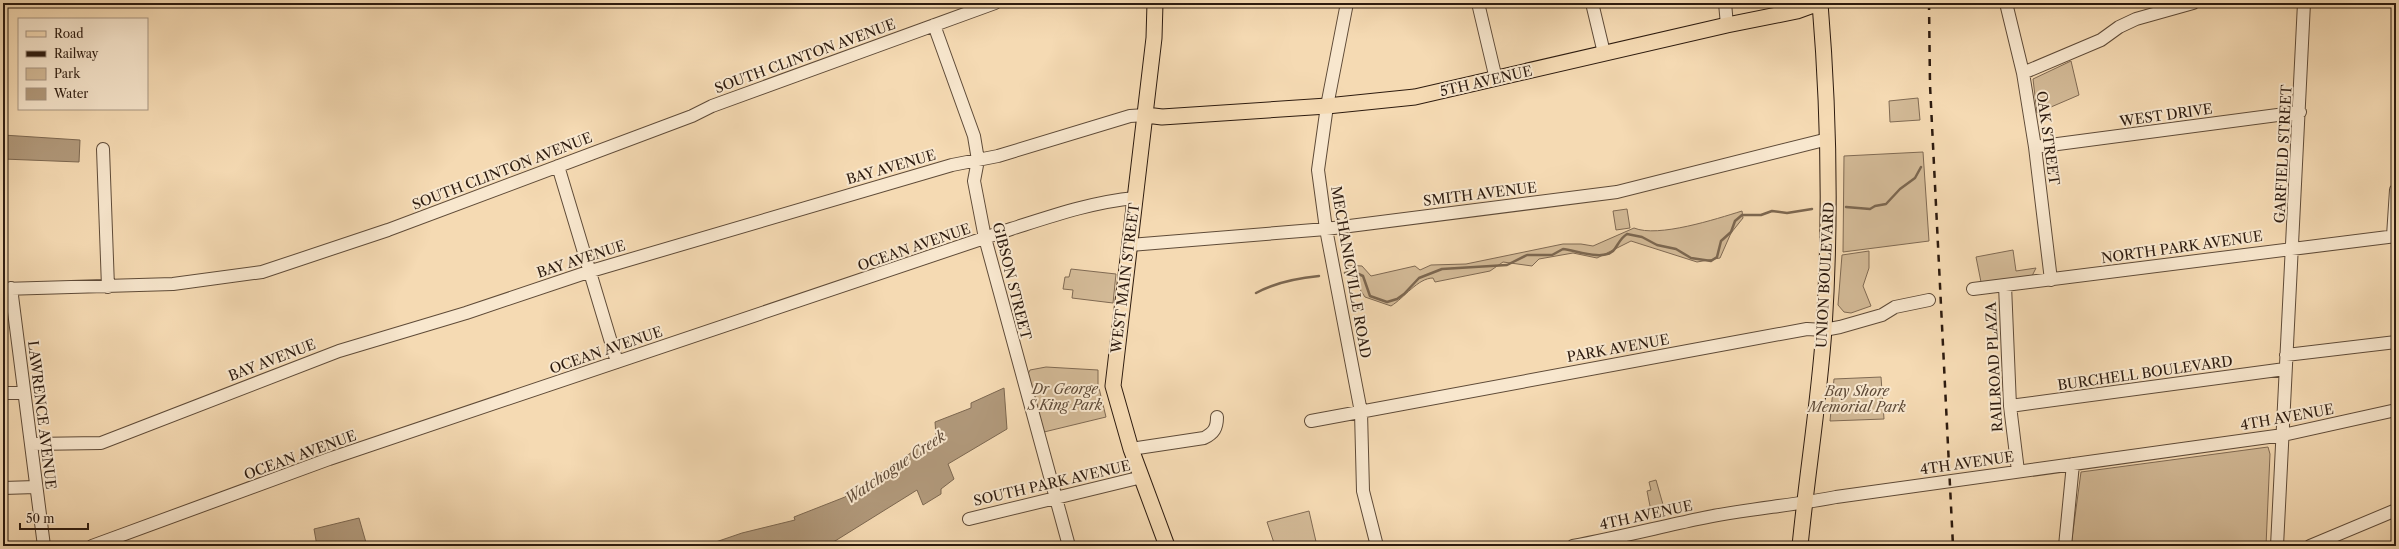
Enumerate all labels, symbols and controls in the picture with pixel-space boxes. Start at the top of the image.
street label: SOUTH CLINTON AVENUE [712,15,898,97]
legend [18,18,148,110]
text: Road [54,26,84,41]
text: Railway [54,46,99,61]
street label: 5TH AVENUE [1438,62,1534,100]
text: Park [54,66,81,81]
street label: GARFIELD STREET [2270,84,2296,224]
text: Water [53,86,88,101]
street label: OAK STREET [2032,90,2064,187]
street label: WEST DRIVE [2117,100,2214,131]
street label: SOUTH CLINTON AVENUE [409,128,595,214]
street label: BAY AVENUE [844,146,938,188]
street label: SMITH AVENUE [1422,178,1538,210]
street label: MECHANICVILLE ROAD [1327,184,1375,360]
street label: WEST MAIN STREET [1107,201,1143,355]
street label: UNION BOULEVARD [1812,202,1838,348]
street label: OCEAN AVENUE [855,219,973,275]
street label: GIBSON STREET [989,220,1035,342]
street label: NORTH PARK AVENUE [2100,227,2264,267]
street label: BAY AVENUE [534,236,628,282]
street label: RAILROAD PLAZA [1982,301,2006,433]
street label: OCEAN AVENUE [547,322,665,378]
street label: PARK AVENUE [1565,330,1671,366]
street label: BAY AVENUE [226,335,318,385]
street label: LAWRENCE AVENUE [24,340,60,490]
street label: BURCHELL BOULEVARD [2056,352,2234,394]
park label: Dr George S King Park [1027,380,1103,414]
park label: Bay Shore Memorial Park [1806,382,1907,416]
street label: 4TH AVENUE [2239,400,2335,434]
street label: OCEAN AVENUE [241,426,359,484]
water label: Watchogue Creek [841,426,949,508]
street label: 4TH AVENUE [1919,447,2015,479]
street label: SOUTH PARK AVENUE [972,456,1132,510]
street label: 4TH AVENUE [1598,496,1694,534]
scale bar [20,505,88,531]
text: 50 m [26,511,55,526]

